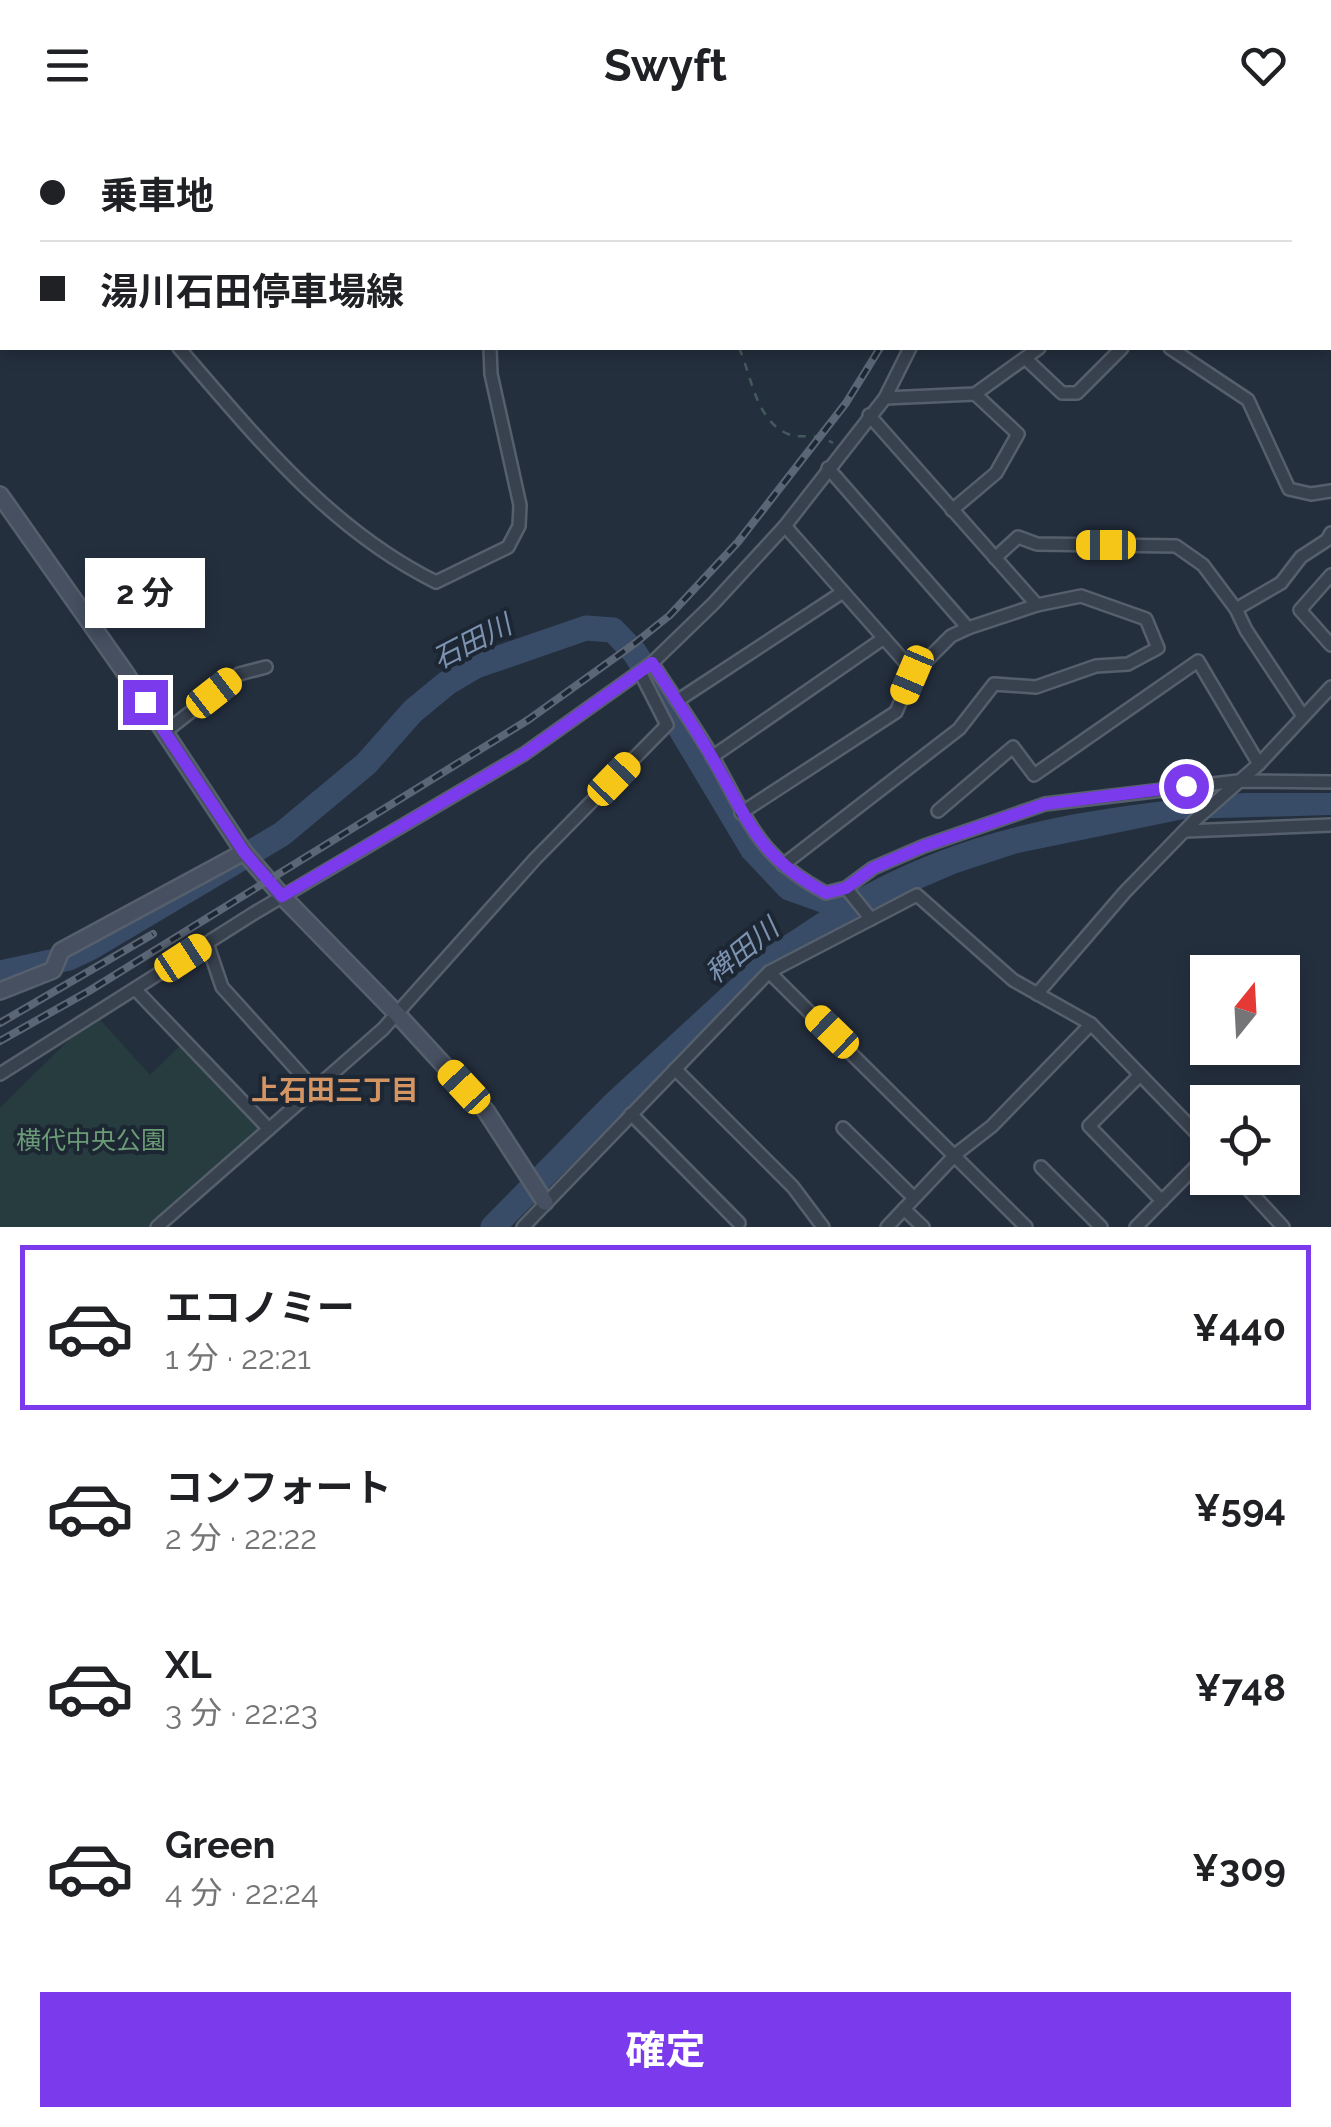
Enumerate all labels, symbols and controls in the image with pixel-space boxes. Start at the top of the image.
icon: menu [40,38,95,93]
icon: heart [1236,38,1291,93]
text: Swyft [604,39,727,92]
text: 乗車地 [100,173,214,218]
text: 湯川石田停車場線 [100,269,404,314]
car [1076,530,1136,560]
callout: 2 分 [85,557,205,627]
text: 2 分 [116,574,174,611]
water label: 石田川 [427,607,520,676]
car [886,642,938,708]
car [181,663,247,723]
route end [123,680,168,725]
car [582,747,646,811]
route start [1164,764,1209,809]
water label: 稗田川 [699,910,787,990]
car [150,929,216,987]
north arrow [1190,955,1300,1065]
map controls [1190,955,1300,1195]
car [800,1000,864,1064]
car [433,1055,495,1119]
district label: 上石田三丁目 [251,1074,419,1107]
button: locate [1190,1085,1300,1195]
park label: 横代中央公園 [16,1125,166,1155]
icon: car [45,1283,135,1373]
text: エコノミー [165,1285,355,1330]
text: ¥440 [1192,1305,1286,1350]
text: 1 分 · 22:21 [165,1339,311,1376]
icon: car [45,1463,135,1553]
text: コンフォート [165,1465,392,1510]
text: ¥594 [1194,1485,1286,1530]
text: 2 分 · 22:22 [165,1519,317,1556]
text: XL [165,1642,212,1687]
icon: car [45,1643,135,1733]
text: ¥748 [1194,1665,1286,1710]
text: 3 分 · 22:23 [165,1694,318,1731]
text: Green [165,1822,275,1867]
icon: car [45,1823,135,1913]
text: ¥309 [1192,1845,1286,1890]
text: 4 分 · 22:24 [165,1874,319,1911]
button: 確定 [40,1992,1291,2107]

